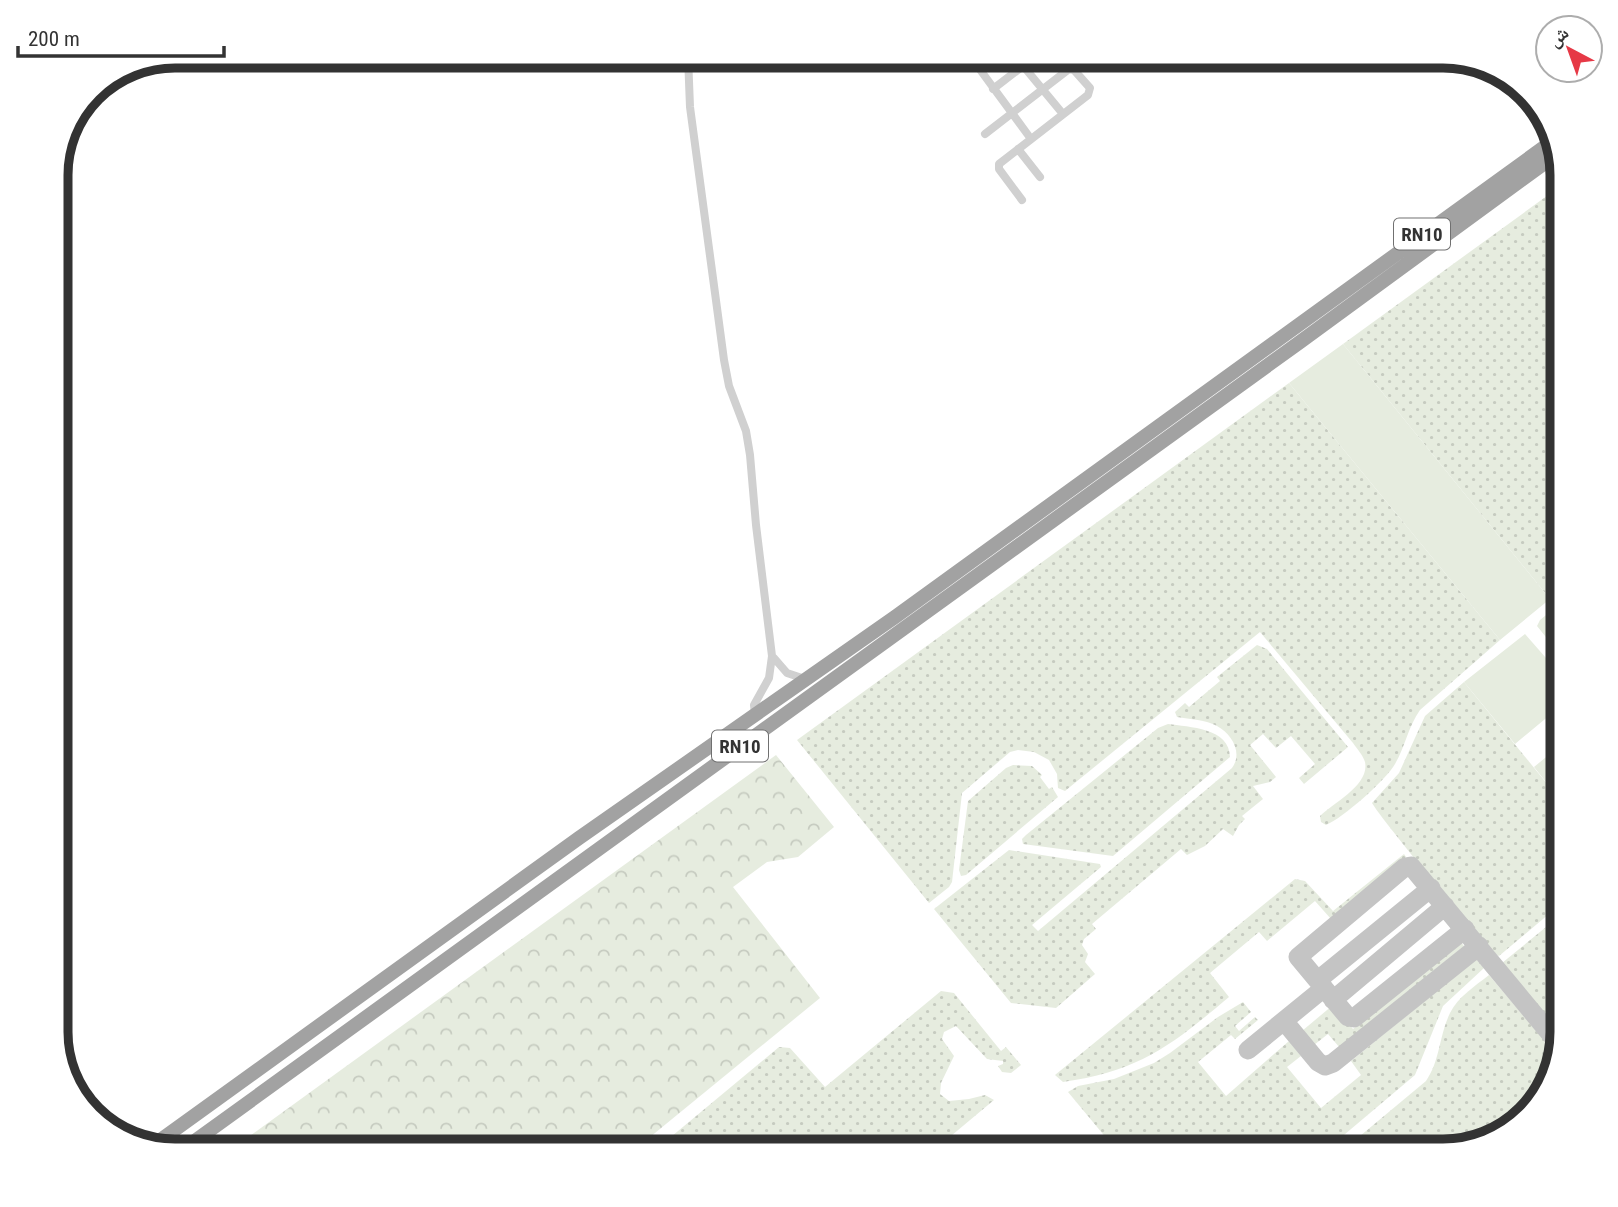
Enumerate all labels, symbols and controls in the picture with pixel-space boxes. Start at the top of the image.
scale bar [18,14,224,58]
north arrow [1534,14,1604,84]
text: ش [1543,21,1573,52]
text: 200 m [28,27,80,51]
road number: RN10 [1394,218,1450,250]
road number: RN10 [712,730,768,762]

